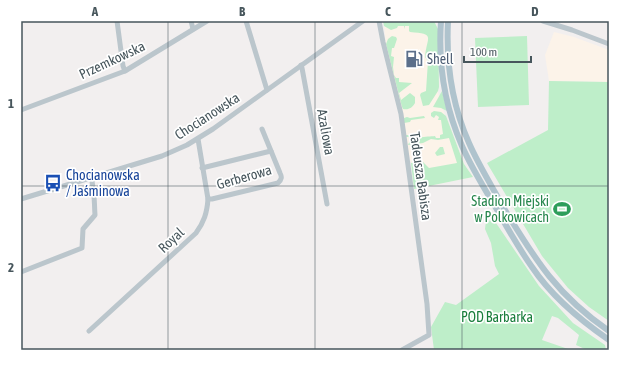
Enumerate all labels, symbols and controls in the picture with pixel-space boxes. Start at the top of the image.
text: A [91,4,99,19]
text: B [239,4,246,19]
text: C [385,4,391,19]
text: D [531,4,539,19]
street label: Przemkowska [77,38,147,82]
scale bar [464,38,531,64]
text: 100 m [470,45,497,59]
fuel station icon: Shell [404,49,424,69]
place label: Shell [427,51,454,67]
street label: Chocianowska [172,89,242,143]
text: 1 [8,96,14,111]
street label: Azaliowa [314,108,338,156]
street label: Tadeusza Babisza [407,131,435,221]
street label: Gerberowa [215,162,273,192]
place label: Chocianowska / Jaśminowa [66,167,140,199]
bus stop icon: Chocianowska / Jaśminowa [43,173,63,193]
place label: Stadion Miejski w Polkowicach [471,193,549,225]
sports icon: Stadion Miejski w Polkowicach [552,199,572,219]
street label: Royal [155,224,187,256]
text: 2 [8,260,14,275]
park label: POD Barbarka [461,309,533,325]

